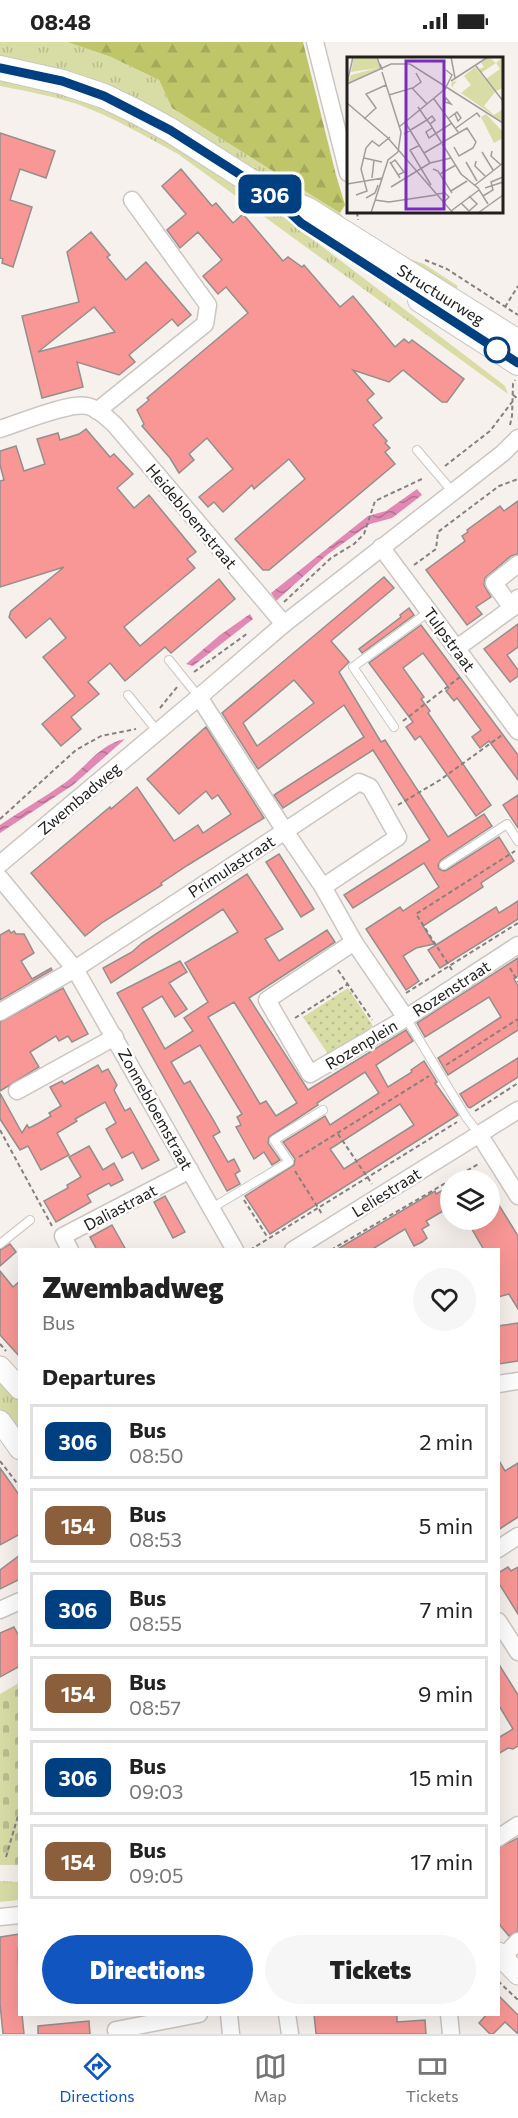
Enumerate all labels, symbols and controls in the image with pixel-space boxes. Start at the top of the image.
text: 08:48 [30,8,91,35]
inset map [347,57,503,213]
line badge: 306 [236,174,304,214]
text: 306 [250,182,290,207]
street label: Structuurweg [394,260,488,329]
unlabelled marker [484,337,510,363]
street label: Heidebloemstraat [143,460,242,573]
street label: Tulpstraat [420,603,480,675]
street label: Zwembadweg [34,758,124,838]
street label: Primulastraat [184,831,278,901]
street label: Rozenstraat [409,956,494,1020]
street label: Rozenplein [322,1015,400,1073]
street label: Zonnebloemstraat [115,1045,197,1173]
street label: Leliestraat [348,1163,424,1221]
map controls [440,1170,500,1230]
button: layers [440,1170,500,1230]
street label: Daliastraat [80,1180,160,1234]
button: heart [413,1268,476,1331]
text: Zwembadweg [42,1270,224,1304]
text: Bus [42,1310,75,1334]
text: Departures [42,1363,156,1390]
text: Bus [129,1416,166,1443]
text: 2 min [419,1428,473,1455]
text: 306 [58,1429,98,1454]
text: 08:50 [129,1443,183,1467]
text: Bus [129,1500,166,1527]
text: 5 min [419,1512,473,1539]
text: 154 [61,1513,95,1538]
text: 08:53 [129,1527,182,1551]
text: Bus [129,1584,166,1611]
text: 7 min [420,1596,473,1623]
text: 306 [58,1597,98,1622]
text: 08:55 [129,1611,182,1635]
text: Bus [129,1668,166,1695]
text: 9 min [418,1680,473,1707]
text: 154 [61,1681,95,1706]
text: 08:57 [129,1695,181,1719]
text: Bus [129,1752,166,1779]
text: 15 min [409,1764,473,1791]
text: 306 [58,1765,98,1790]
text: 09:03 [129,1779,183,1803]
text: Bus [129,1836,166,1863]
text: 17 min [410,1848,473,1875]
text: 154 [61,1849,95,1874]
text: 09:05 [129,1863,183,1887]
button: Directions [42,1935,253,2004]
button: Tickets [265,1935,476,2004]
tab: Directions [60,2050,135,2105]
tab: Map [254,2050,287,2105]
tab: Tickets [406,2050,458,2105]

